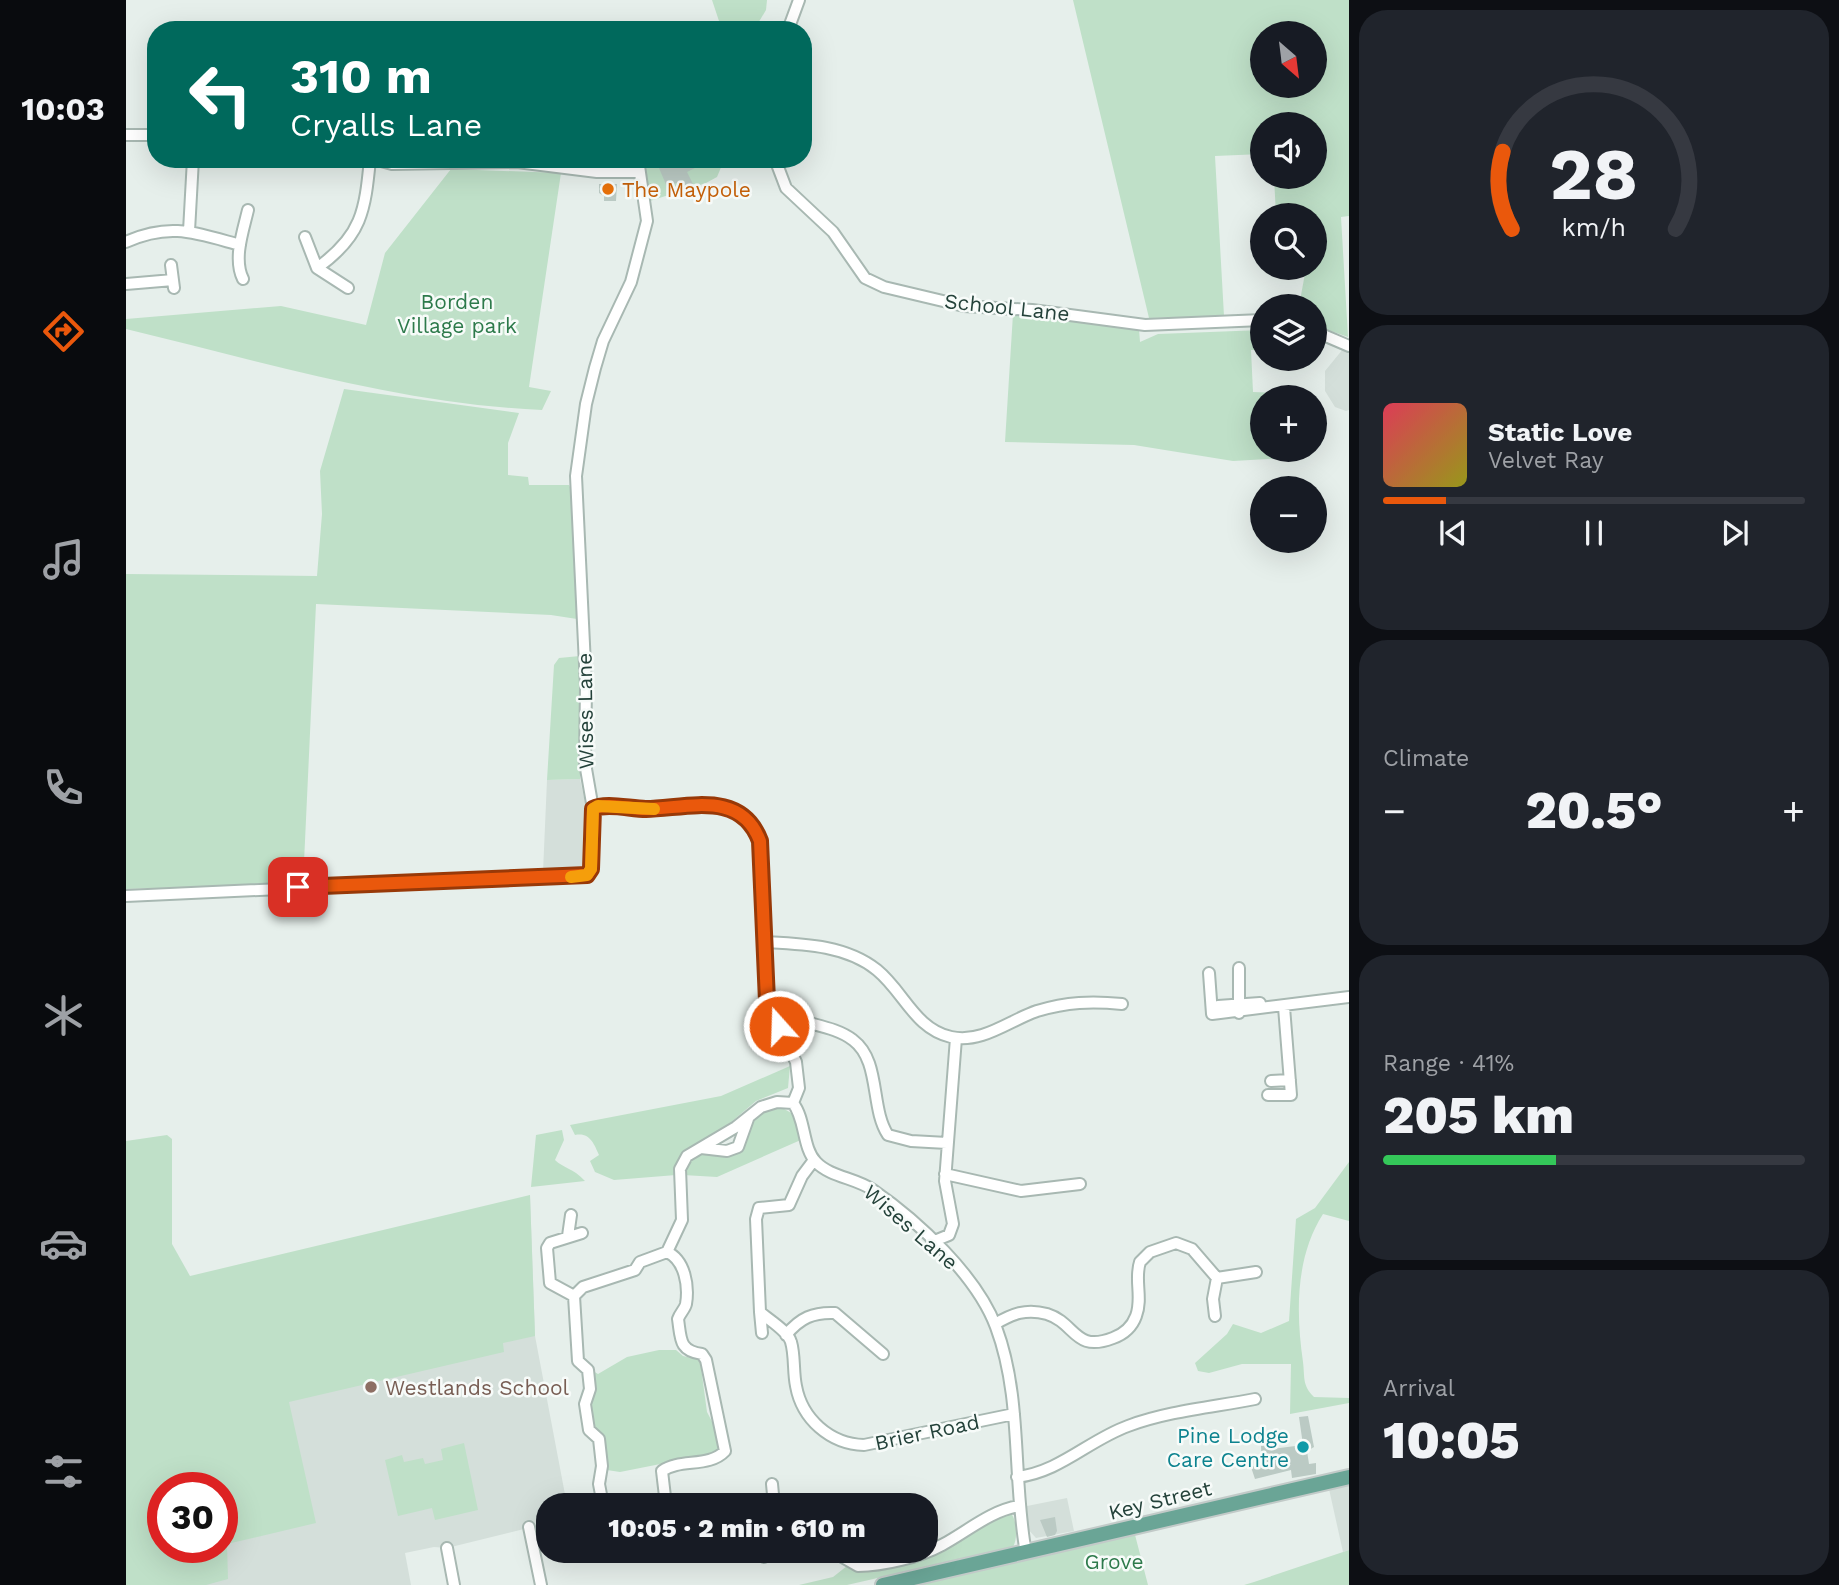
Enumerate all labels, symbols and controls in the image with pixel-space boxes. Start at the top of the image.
north arrow [1250,21,1326,98]
map controls [1250,21,1327,553]
text: 310 m [290,47,432,105]
icon: left [175,49,266,140]
text: 10:03 [21,90,105,128]
text: Cryalls Lane [290,106,482,144]
button: sound [1250,112,1327,189]
text: 28 [1549,131,1639,217]
place label: The Maypole [622,177,751,202]
marker: The Maypole [600,181,616,197]
button: search [1250,203,1327,280]
text: km/h [1562,212,1626,241]
street label: School Lane [943,288,1071,326]
park label: Borden Village park [397,289,517,338]
button: layers [1250,294,1327,371]
icon: directions [39,307,88,356]
button: + [1250,385,1327,462]
text: Static Love [1488,417,1632,447]
text: Velvet Ray [1488,447,1604,474]
button: − [1250,476,1327,553]
icon: previous [1434,514,1472,552]
icon: pause [1575,514,1613,552]
icon: next [1716,514,1754,552]
icon: music [39,535,88,584]
street label: Wises Lane [571,652,599,770]
text: Climate [1383,745,1469,772]
icon: phone [39,763,88,812]
text: 20.5° [1525,780,1663,841]
text: − [1383,789,1406,833]
text: + [1782,789,1805,833]
pin [268,857,328,917]
icon: arrive [279,868,317,906]
position arrow [742,989,816,1063]
icon: climate [39,991,88,1040]
text: Range · 41% [1383,1050,1514,1077]
text: 205 km [1383,1085,1574,1146]
street label: Wises Lane [859,1179,963,1275]
icon: car [39,1219,88,1268]
place label: Westlands School [385,1375,570,1400]
text: Arrival [1383,1375,1455,1402]
marker: Westlands School [363,1379,379,1395]
street label: Brier Road [872,1409,982,1455]
text: 10:05 [1383,1410,1520,1471]
place label: Pine Lodge Care Centre [1167,1423,1289,1472]
marker: Pine Lodge Care Centre [1295,1439,1311,1455]
icon: filters [39,1447,88,1496]
speed limit sign: 30 [147,1472,238,1563]
street label: Key Street [1106,1475,1214,1525]
text: 10:05 · 2 min · 610 m [608,1513,866,1543]
park label: Grove [1084,1549,1144,1574]

